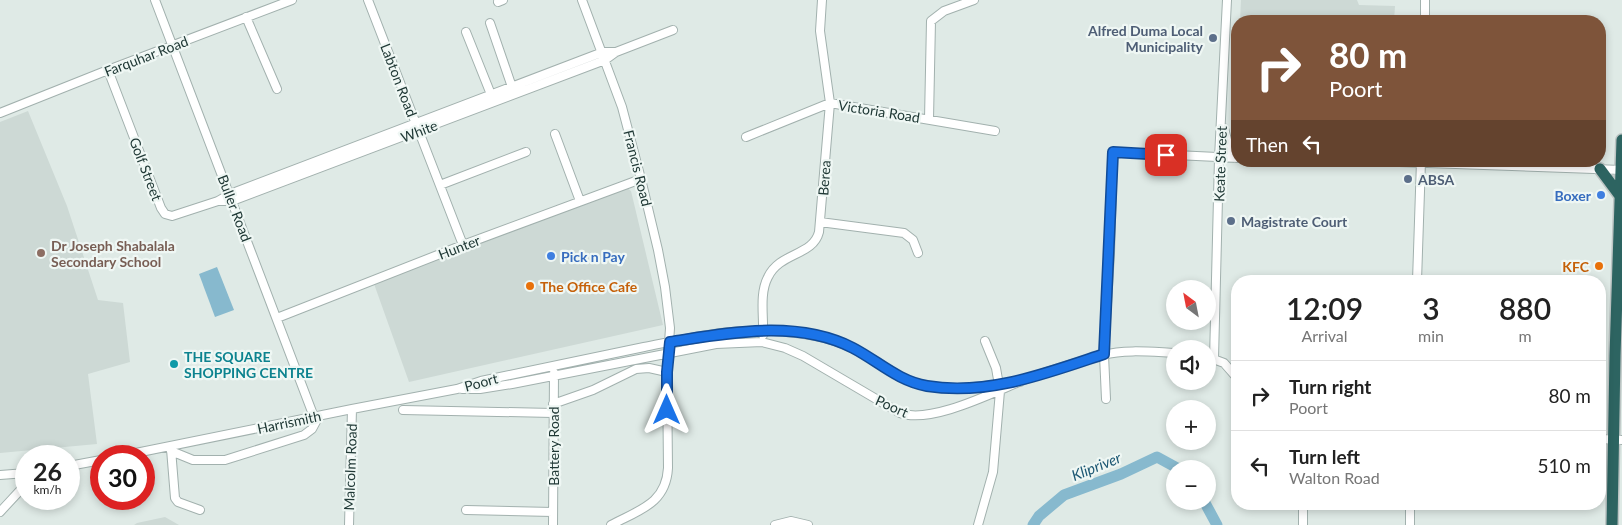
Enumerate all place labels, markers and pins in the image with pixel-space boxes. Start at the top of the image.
place label: Alfred Duma Local Municipality [1087,22,1204,55]
marker: Alfred Duma Local Municipality [1207,32,1219,44]
pin [1145,134,1187,176]
place label: ABSA [1417,171,1454,188]
marker: ABSA [1402,173,1414,185]
place label: Boxer [1554,187,1592,204]
marker: Boxer [1595,189,1607,201]
place label: Magistrate Court [1241,213,1348,230]
marker: Magistrate Court [1225,215,1237,227]
place label: Dr Joseph Shabalala Secondary School [51,237,175,270]
marker: Dr Joseph Shabalala Secondary School [35,247,47,259]
place label: Pick n Pay [561,248,625,265]
marker: Pick n Pay [545,250,557,262]
place label: KFC [1562,258,1590,275]
marker: KFC [1593,260,1605,272]
place label: The Office Cafe [540,278,638,295]
marker: The Office Cafe [524,280,536,292]
place label: THE SQUARE SHOPPING CENTRE [184,348,313,381]
marker: THE SQUARE SHOPPING CENTRE [168,358,180,370]

